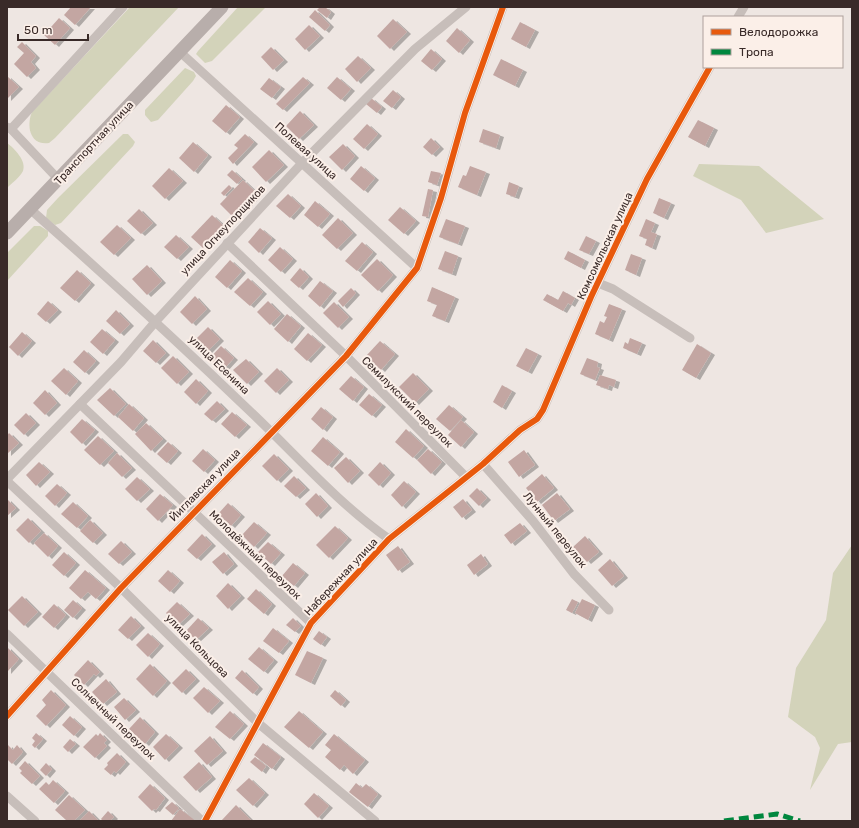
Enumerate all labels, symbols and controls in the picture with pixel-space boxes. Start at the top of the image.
scale bar [18,16,88,42]
legend [703,16,843,68]
text: 50 m [24,23,52,37]
text: Велодорожка [739,25,818,39]
text: Тропа [739,45,774,59]
street label: Транспортная улица [52,98,136,188]
street label: Полевая улица [272,120,340,182]
street label: улица Огнеупорщиков [178,182,268,278]
street label: Комсомольская улица [574,190,636,302]
street label: улица Есенина [186,333,252,397]
street label: Семилукский переулок [359,354,455,450]
street label: Йиглавская улица [167,446,243,524]
street label: Лунный переулок [520,489,590,571]
street label: Молодёжный переулок [206,508,304,602]
street label: Набережная улица [302,536,380,618]
street label: улица Кольцова [163,612,231,680]
street label: Солнечный переулок [68,675,158,763]

